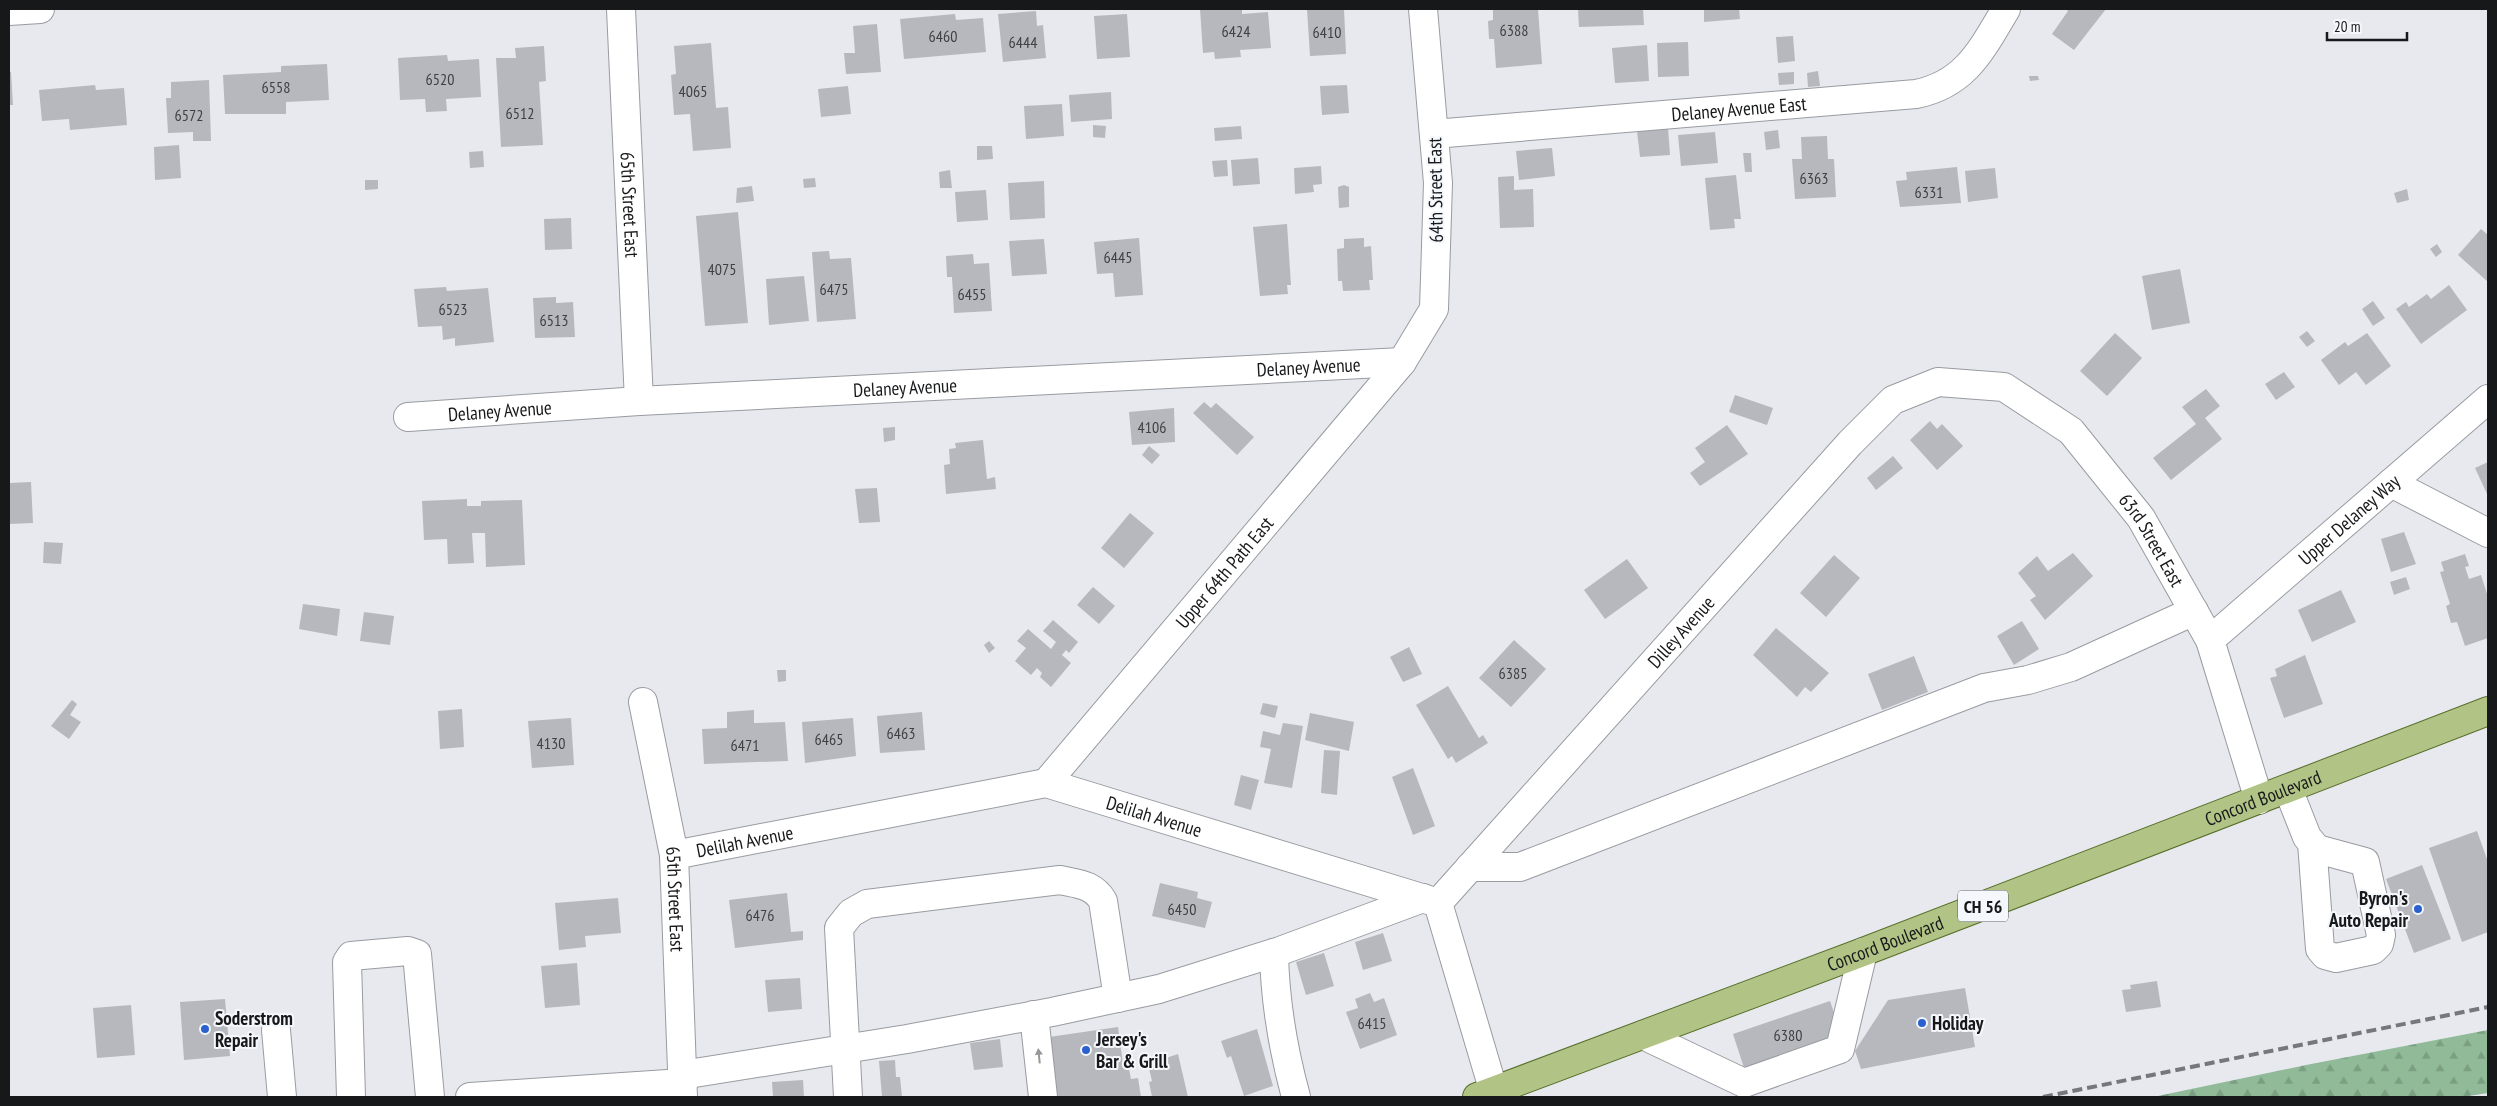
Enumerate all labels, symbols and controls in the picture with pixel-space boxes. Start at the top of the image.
scale bar [2327,10,2407,42]
text: 20 m [2334,17,2360,36]
house number: 6388 [1500,20,1528,40]
house number: 6424 [1222,21,1250,41]
house number: 6410 [1313,22,1341,42]
house number: 6460 [929,26,957,46]
house number: 6444 [1009,32,1037,52]
house number: 6520 [426,69,454,89]
house number: 6558 [262,77,290,97]
house number: 4065 [679,81,707,101]
street label: Delaney Avenue East [1670,91,1808,126]
house number: 6512 [506,103,534,123]
house number: 6572 [175,105,203,125]
street label: 64th Street East [1422,136,1448,243]
street label: 65th Street East [616,151,644,259]
house number: 6363 [1800,168,1828,188]
house number: 6331 [1915,182,1943,202]
house number: 6445 [1104,247,1132,267]
house number: 4075 [708,259,736,279]
house number: 6475 [820,279,848,299]
house number: 6455 [958,284,986,304]
house number: 6523 [439,299,467,319]
house number: 6513 [540,310,568,330]
street label: Delaney Avenue [1256,352,1361,381]
street label: Delaney Avenue [853,373,958,402]
street label: Delaney Avenue [447,395,553,426]
house number: 4106 [1138,417,1166,437]
street label: Upper Delaney Way [2293,468,2405,570]
street label: 63rd Street East [2114,488,2190,592]
street label: Upper 64th Path East [1170,511,1279,633]
street label: Dilley Avenue [1642,591,1719,673]
house number: 6385 [1499,663,1527,683]
house number: 6463 [887,723,915,743]
house number: 6465 [815,729,843,749]
house number: 4130 [537,733,565,753]
house number: 6471 [731,735,759,755]
street label: Concord Boulevard [2201,765,2325,831]
street label: Delilah Avenue [1104,790,1205,842]
street label: Delilah Avenue [694,820,795,862]
street label: 65th Street East [660,844,690,953]
place label: Byron's Auto Repair [2328,886,2408,932]
road number: CH 56 [1958,890,2008,921]
house number: 6450 [1168,899,1196,919]
marker: Byron's Auto Repair [2412,903,2424,915]
house number: 6476 [746,905,774,925]
street label: Concord Boulevard [1823,910,1947,976]
place label: Soderstrom Repair [215,1006,293,1052]
place label: Holiday [1932,1011,1984,1035]
house number: 6415 [1358,1013,1386,1033]
marker: Holiday [1916,1017,1928,1029]
marker: Soderstrom Repair [199,1023,211,1035]
house number: 6380 [1774,1025,1802,1045]
place label: Jersey's Bar & Grill [1095,1027,1168,1073]
marker: Jersey's Bar & Grill [1080,1044,1092,1056]
one-way arrow [1034,1048,1042,1064]

